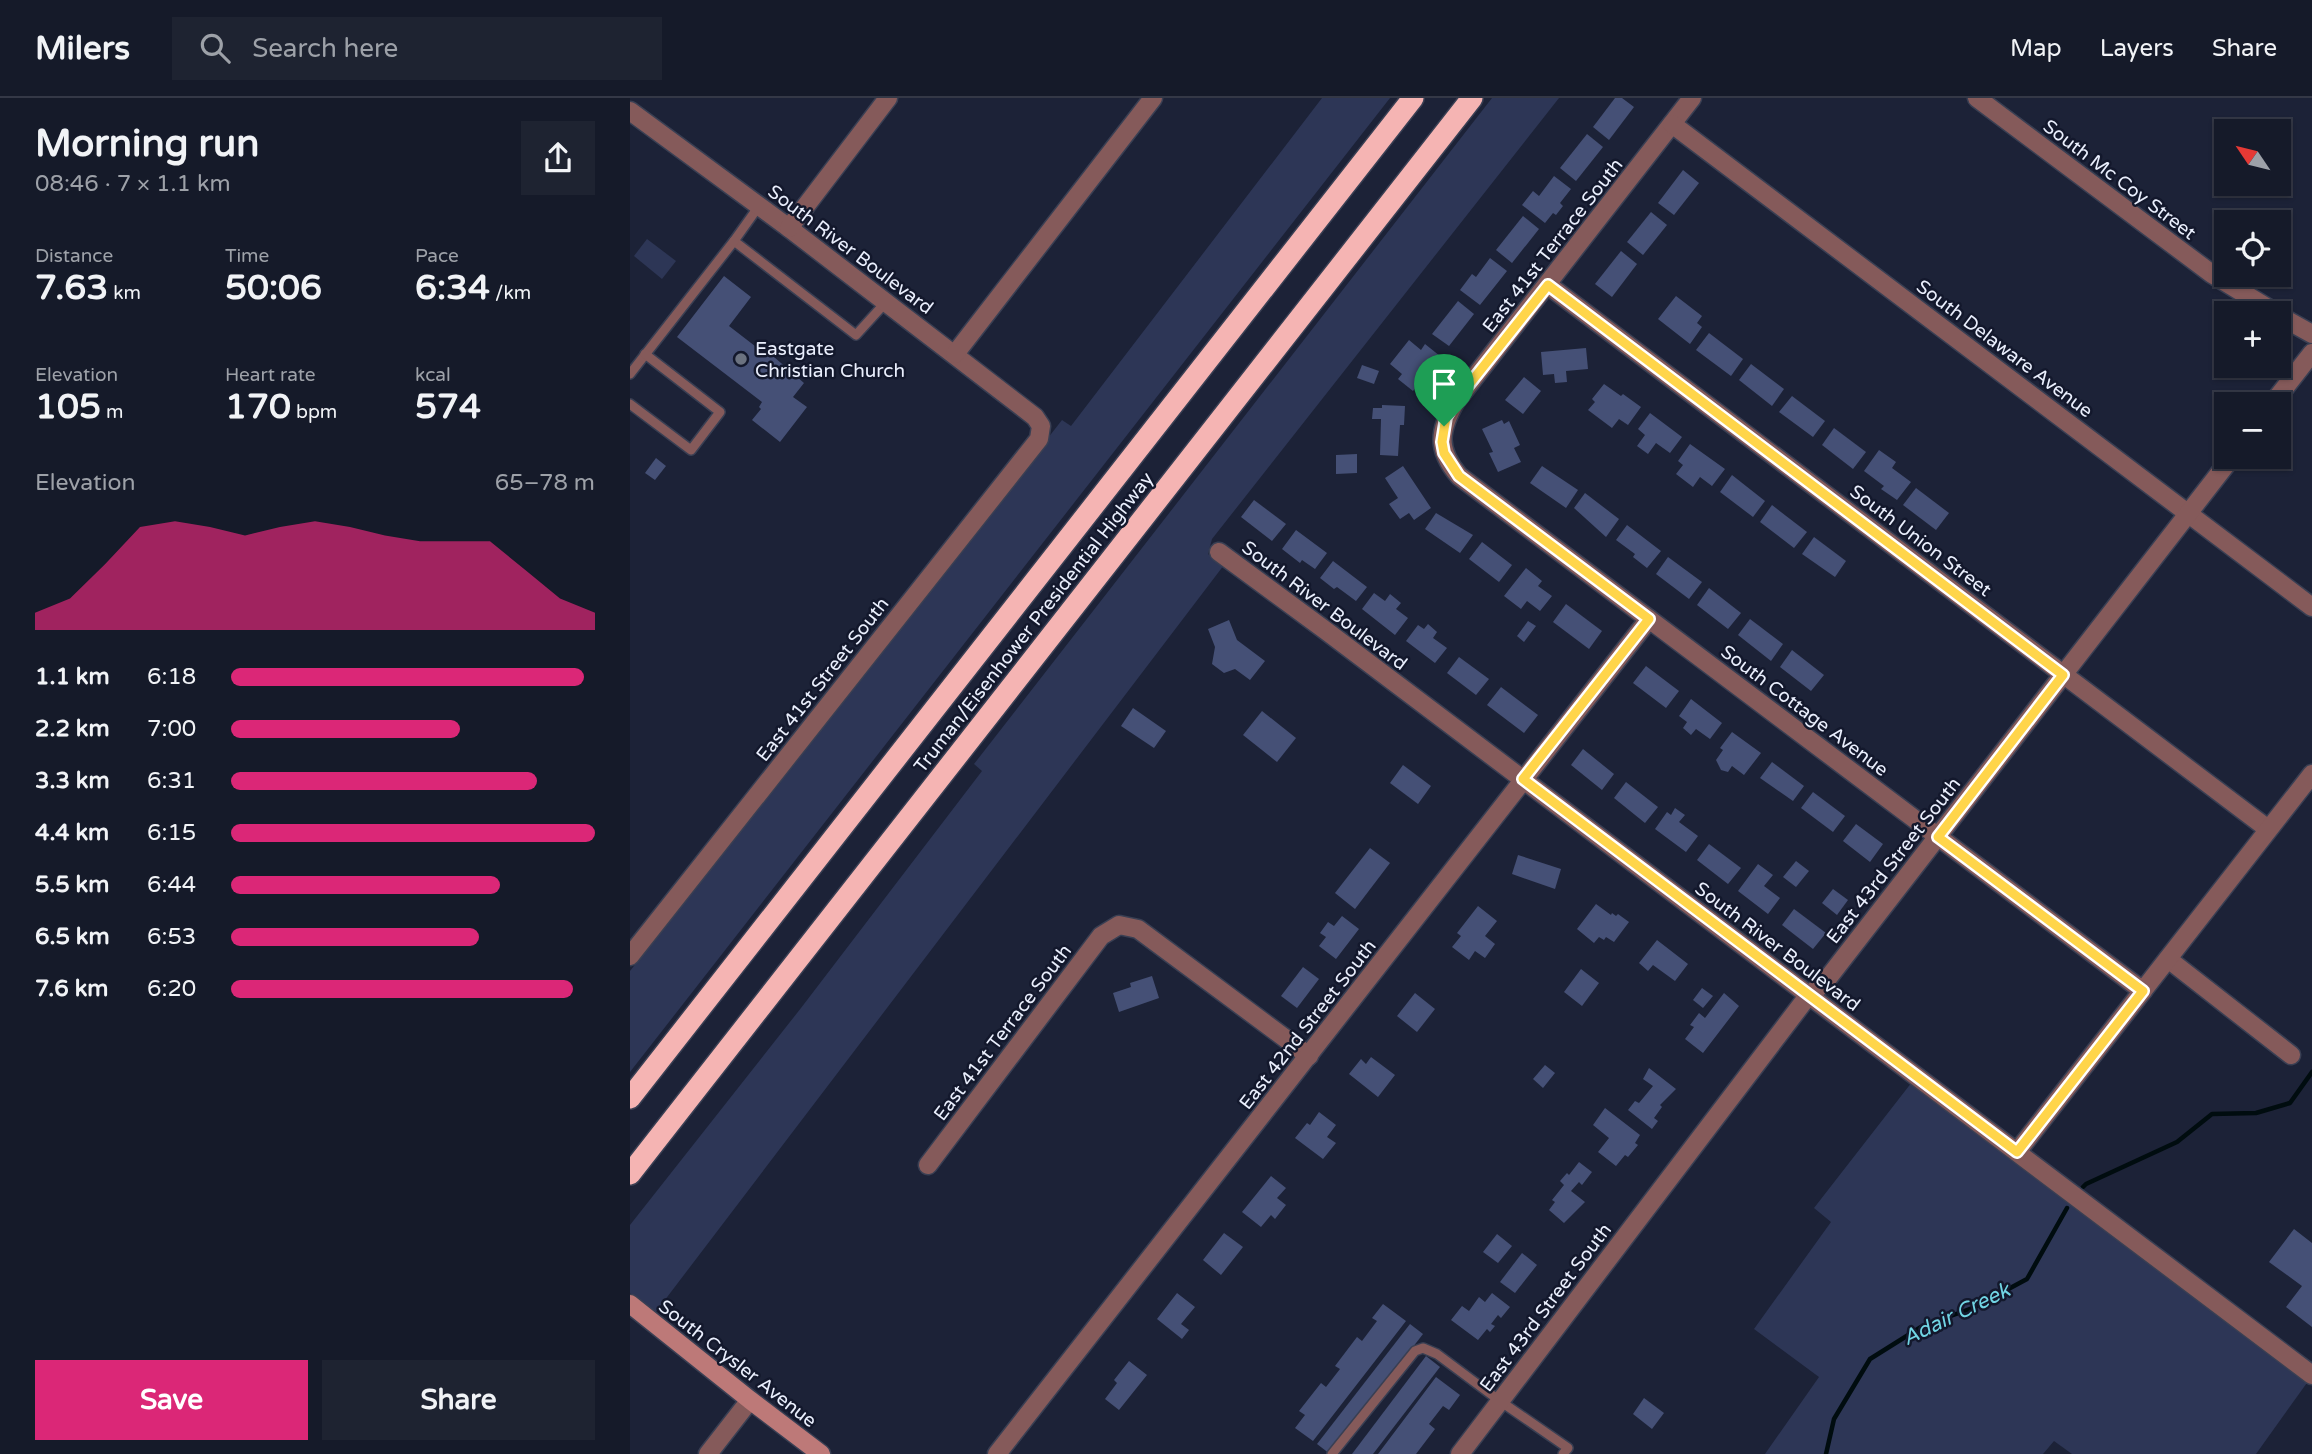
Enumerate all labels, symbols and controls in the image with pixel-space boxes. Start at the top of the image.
search box [172,17,662,80]
text: Milers [35,29,130,68]
icon: search [196,29,234,67]
text: Search here [252,33,398,64]
text: Map [2010,34,2062,63]
text: Layers [2100,34,2174,63]
text: Share [2212,34,2277,63]
street label: South Mc Coy Street [2039,115,2200,244]
north arrow [2214,119,2291,196]
map controls [2214,119,2291,469]
text: Morning run [35,121,259,167]
button: share [521,121,595,195]
street label: East 41st Terrace South [1478,154,1628,337]
text: 08:46 · 7 × 1.1 km [35,170,231,198]
street label: South River Boulevard [764,181,937,319]
button: locate [2214,210,2291,287]
text: Distance [35,245,113,267]
text: Time [225,245,269,267]
text: Pace [415,245,459,267]
text: 7.63 [35,267,108,309]
text: 50:06 [225,267,322,309]
text: 6:34 [415,267,490,309]
street label: South Delaware Avenue [1912,275,2097,422]
text: km [108,282,141,304]
text: /km [490,282,531,304]
button: + [2214,301,2291,378]
place label: Eastgate Christian Church [755,338,905,382]
marker: Eastgate Christian Church [733,351,749,367]
pin [1414,354,1474,426]
text: Elevation [35,364,118,386]
text: Heart rate [225,364,316,386]
text: kcal [415,364,451,386]
icon: arrive [1425,365,1463,403]
text: 105 [35,386,101,428]
text: 170 [225,386,291,428]
text: 574 [415,386,481,428]
button: − [2214,392,2291,469]
text: m [101,401,123,423]
text: bpm [291,401,337,423]
street label: Truman/Eisenhower Presidential Highway [910,468,1158,777]
text: Elevation [35,469,136,497]
text: 65–78 m [495,469,595,497]
street label: South Union Street [1845,480,1995,601]
street label: South River Boulevard [1238,537,1411,675]
street label: East 41st Street South [752,593,894,766]
street label: South Cottage Avenue [1716,641,1892,781]
text: 1.1 km [35,663,110,691]
text: 6:18 [147,663,196,691]
text: 2.2 km [35,715,110,743]
text: 7:00 [147,715,196,743]
text: 3.3 km [35,767,110,795]
text: 6:31 [147,767,196,795]
street label: East 43rd Street South [1822,773,1965,948]
text: 4.4 km [35,819,109,847]
text: 6:15 [147,819,196,847]
text: 5.5 km [35,871,109,899]
text: 6:44 [147,871,196,899]
street label: South River Boulevard [1691,878,1864,1016]
text: 6.5 km [35,923,110,951]
text: 6:53 [147,923,196,951]
street label: East 42nd Street South [1235,935,1381,1114]
street label: East 41st Terrace South [929,940,1076,1125]
text: 7.6 km [35,975,108,1003]
text: 6:20 [147,975,196,1003]
street label: East 43rd Street South [1475,1219,1616,1396]
water label: Adair Creek [1898,1277,2015,1351]
street label: South Crysler Avenue [654,1295,821,1432]
button: Save [35,1360,308,1440]
button: Share [322,1360,595,1440]

